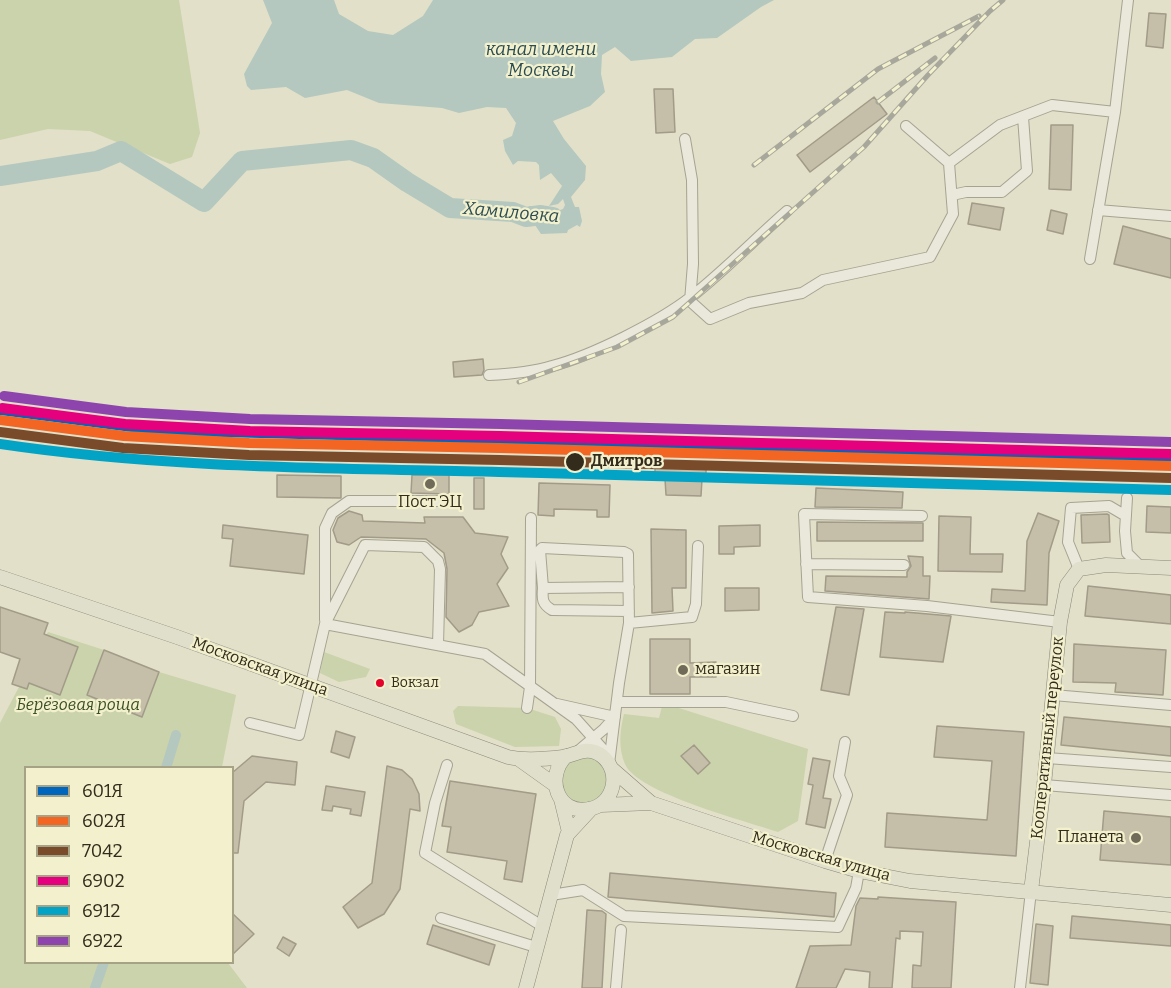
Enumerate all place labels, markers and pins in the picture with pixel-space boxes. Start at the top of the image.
marker: Дмитров [564,451,586,473]
place label: Дмитров [591,452,662,472]
marker: Пост ЭЦ [423,477,437,491]
place label: Пост ЭЦ [398,493,462,513]
place label: магазин [695,660,760,680]
marker: магазин [676,663,690,677]
place label: Вокзал [391,675,439,691]
marker: Вокзал [374,677,386,689]
place label: Планета [1058,828,1124,848]
marker: Планета [1129,831,1143,845]

